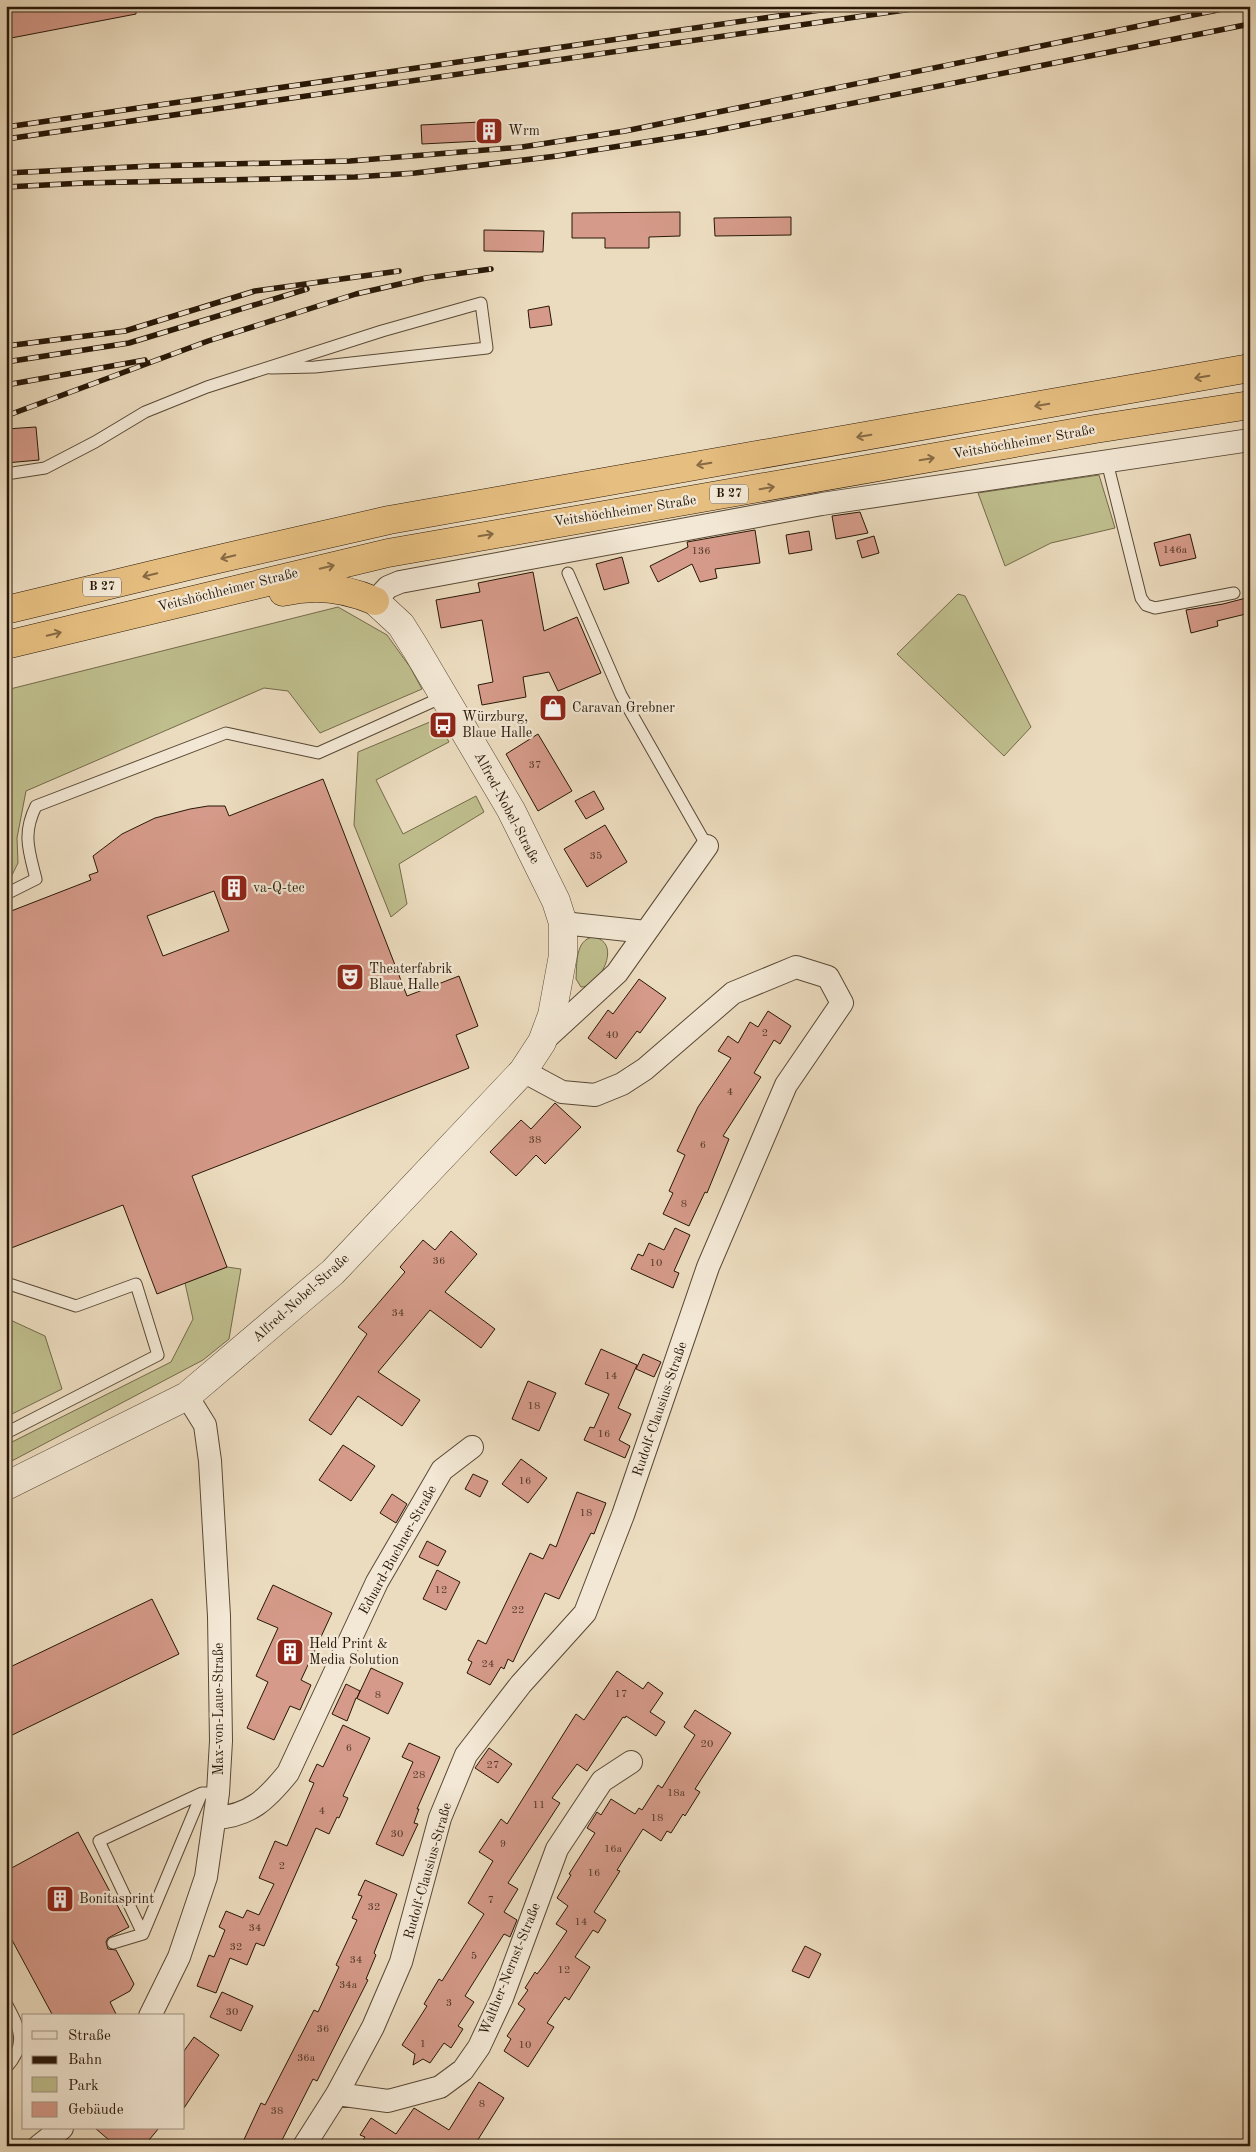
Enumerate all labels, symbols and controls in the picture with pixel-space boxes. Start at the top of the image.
building icon: Wrm [474,116,504,146]
place label: Wrm [508,124,540,138]
one-way arrow [1194,372,1210,382]
one-way arrow [1034,400,1050,410]
street label: Veitshöchheimer Straße [952,423,1096,461]
one-way arrow [857,431,873,441]
one-way arrow [919,454,935,464]
one-way arrow [697,460,713,469]
one-way arrow [759,482,775,492]
road number: B 27 [710,484,748,504]
street label: Veitshöchheimer Straße [553,493,697,529]
one-way arrow [477,529,493,539]
house number: 146a [1163,545,1188,556]
house number: 136 [691,546,711,557]
one-way arrow [220,553,236,562]
one-way arrow [318,562,334,571]
street label: Veitshöchheimer Straße [156,566,300,614]
one-way arrow [142,571,158,580]
road number: B 27 [83,578,121,596]
one-way arrow [45,628,61,638]
shop icon: Caravan Grebner [538,693,568,723]
place label: Caravan Grebner [572,701,675,715]
bus stop icon: Würzburg, Blaue Halle [428,710,458,740]
place label: Würzburg, Blaue Halle [462,710,532,740]
street label: Alfred-Nobel-Straße [472,750,542,866]
house number: 37 [529,760,541,771]
house number: 35 [590,851,602,862]
building icon: va-Q-tec [219,873,249,903]
place label: va-Q-tec [253,881,305,895]
theatre icon: Theaterfabrik Blaue Halle [335,962,365,992]
place label: Theaterfabrik Blaue Halle [369,962,453,992]
house number: 2 [762,1028,768,1039]
house number: 40 [606,1030,618,1041]
house number: 4 [727,1087,733,1098]
house number: 38 [529,1135,541,1146]
house number: 6 [700,1140,706,1151]
house number: 8 [681,1199,687,1210]
street label: Alfred-Nobel-Straße [250,1251,352,1345]
house number: 36 [433,1256,445,1267]
house number: 10 [650,1258,662,1269]
house number: 34 [392,1308,404,1319]
street label: Rudolf-Clausius-Straße [630,1340,690,1478]
house number: 14 [605,1371,617,1382]
house number: 18 [528,1401,540,1412]
house number: 16 [598,1429,610,1440]
house number: 16 [519,1476,531,1487]
street label: Eduard-Buchner-Straße [357,1483,439,1617]
house number: 18 [580,1508,592,1519]
house number: 12 [435,1585,447,1596]
house number: 22 [512,1605,524,1616]
building icon: Held Print & Media Solution [275,1637,305,1667]
place label: Held Print & Media Solution [309,1637,400,1667]
street label: Max-von-Laue-Straße [212,1643,226,1775]
house number: 24 [482,1659,494,1670]
house number: 17 [615,1689,627,1700]
house number: 8 [375,1690,381,1701]
house number: 20 [701,1739,713,1750]
house number: 6 [346,1743,352,1754]
house number: 27 [487,1760,499,1771]
house number: 28 [413,1770,425,1781]
house number: 18a [667,1788,686,1799]
house number: 11 [533,1800,545,1811]
street label: Rudolf-Clausius-Straße [402,1801,454,1941]
house number: 4 [319,1806,325,1817]
house number: 18 [651,1813,663,1824]
house number: 30 [391,1829,403,1840]
house number: 9 [500,1839,506,1850]
house number: 16a [604,1844,623,1855]
house number: 2 [279,1861,285,1872]
house number: 16 [588,1868,600,1879]
building icon: Bonitasprint [45,1884,75,1914]
place label: Bonitasprint [79,1892,154,1906]
house number: 7 [488,1895,494,1906]
street label: Walther-Nernst-Straße [477,1901,543,2037]
house number: 32 [368,1902,380,1913]
house number: 14 [575,1917,587,1928]
house number: 34 [249,1923,261,1934]
house number: 32 [230,1942,242,1953]
house number: 5 [471,1951,477,1962]
house number: 34 [350,1955,362,1966]
house number: 12 [558,1965,570,1976]
house number: 34a [339,1980,358,1991]
house number: 3 [446,1998,452,2009]
house number: 30 [226,2007,238,2018]
legend [22,2014,185,2130]
house number: 36 [317,2024,329,2035]
text: Straße [68,2029,111,2044]
house number: 1 [420,2039,426,2050]
house number: 10 [519,2040,531,2051]
text: Bahn [68,2053,102,2068]
house number: 36a [297,2053,316,2064]
text: Park [68,2079,99,2094]
house number: 8 [479,2099,485,2110]
text: Gebäude [68,2103,124,2118]
house number: 38 [271,2106,283,2117]

